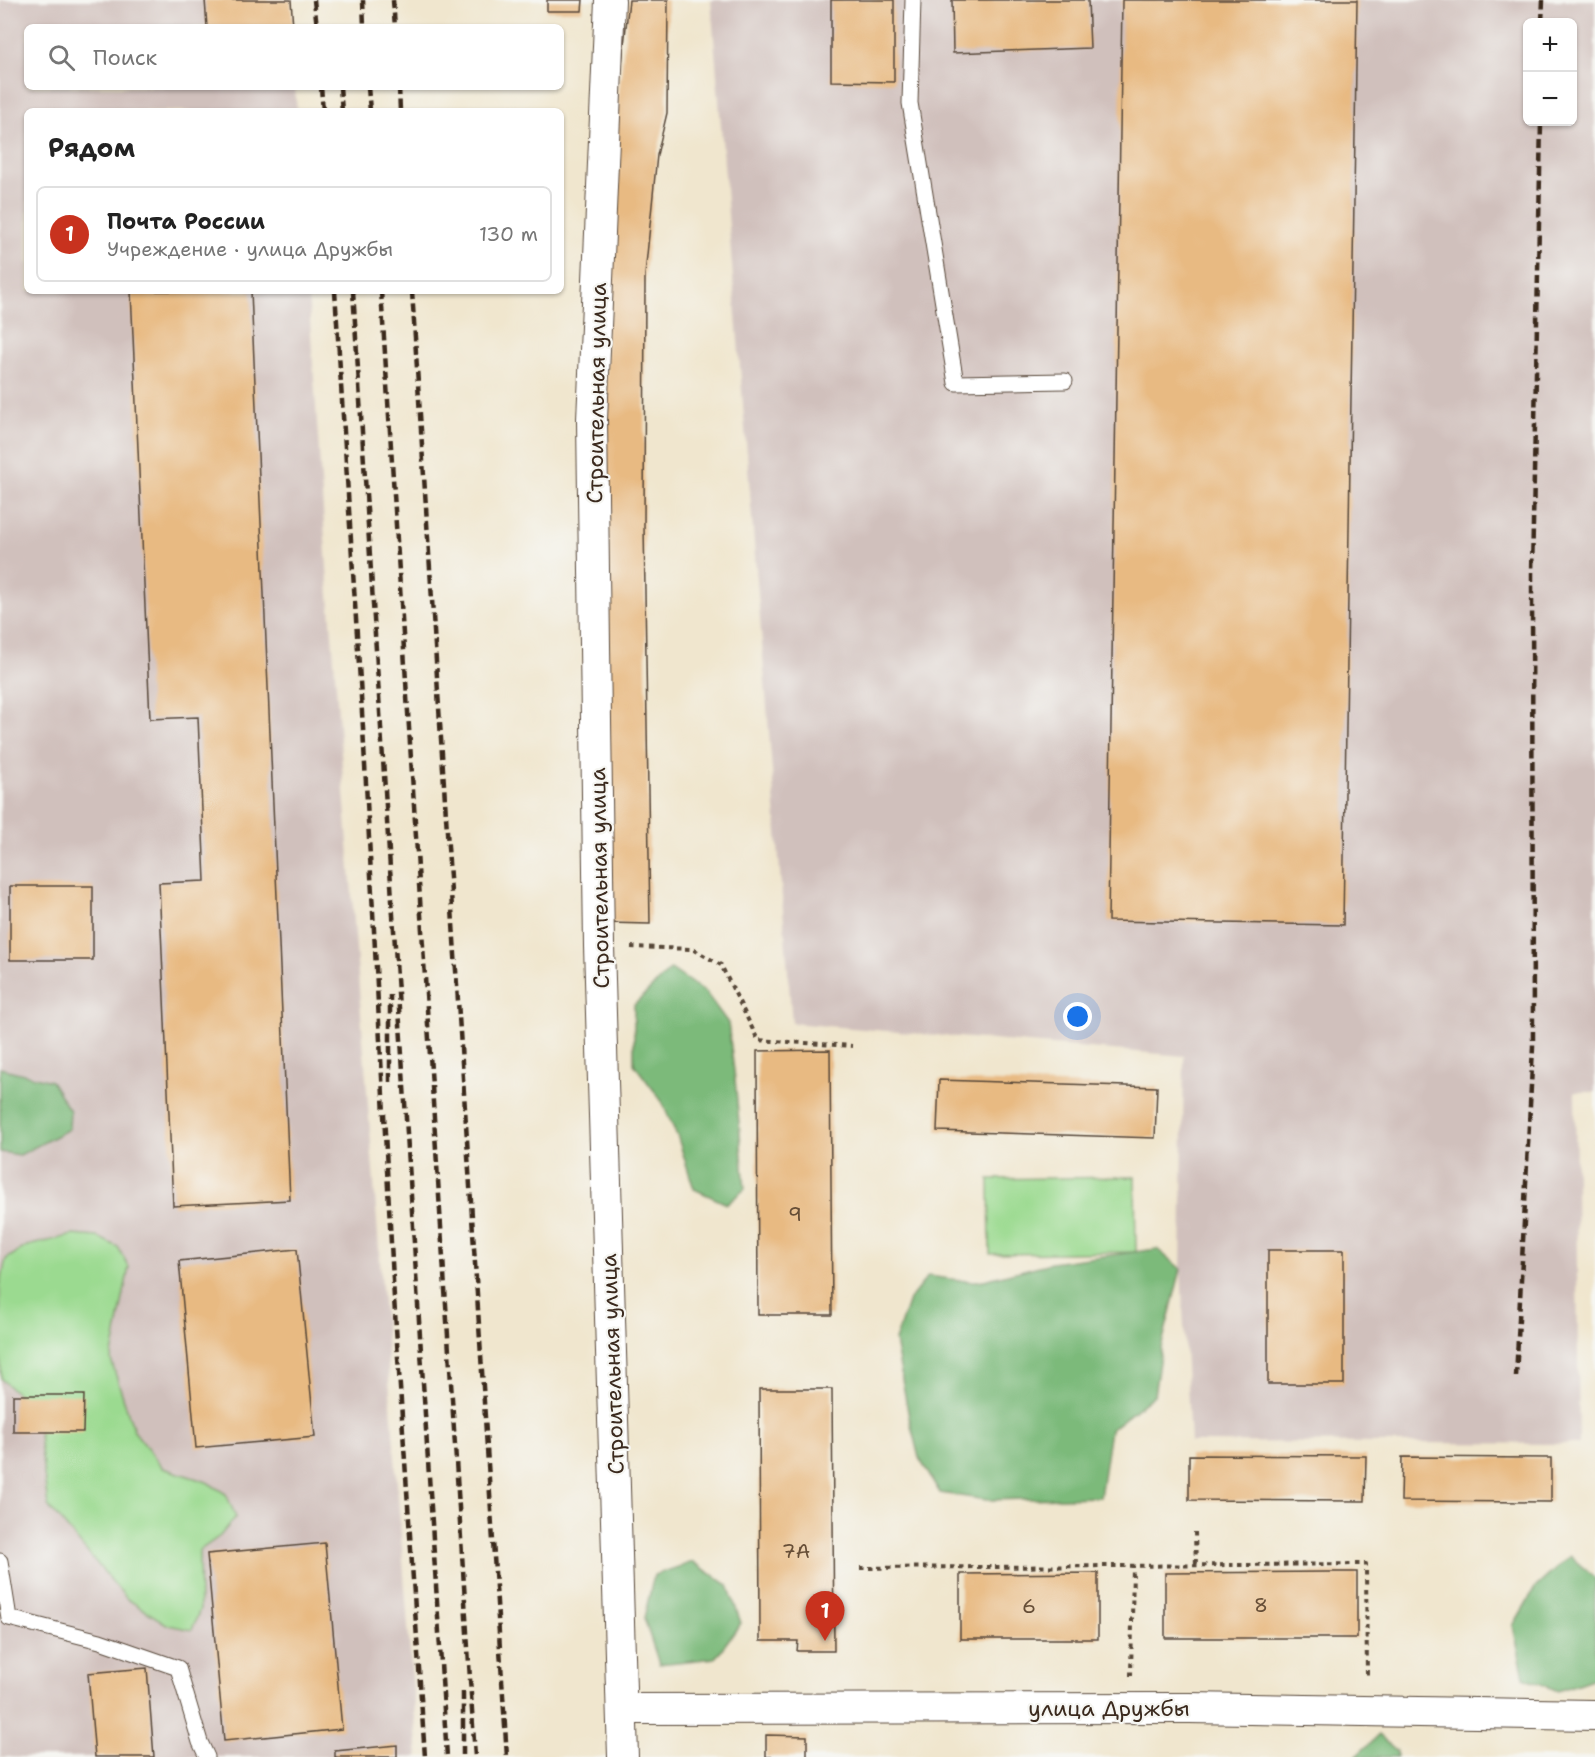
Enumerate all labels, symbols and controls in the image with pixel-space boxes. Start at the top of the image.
map controls [1523,18,1577,126]
button: + [1523,18,1577,72]
search box [24,24,564,90]
icon: search [45,41,78,74]
text: Поиск [93,43,157,72]
button: − [1523,72,1577,126]
text: Рядом [48,130,135,165]
text: Почта России [107,207,265,236]
text: 1 [65,221,74,247]
text: 130 m [479,221,538,247]
text: Учреждение · улица Дружбы [107,236,393,262]
street label: Строительная улица [580,282,613,504]
street label: Строительная улица [583,767,616,989]
your location [1063,1002,1092,1031]
house number: 9 [788,1201,802,1227]
street label: Строительная улица [594,1253,631,1475]
house number: 7А [782,1538,810,1564]
pin: 1 [806,1592,844,1641]
house number: 8 [1254,1592,1268,1618]
house number: 6 [1022,1593,1036,1619]
street label: улица Дружбы [1028,1694,1190,1723]

